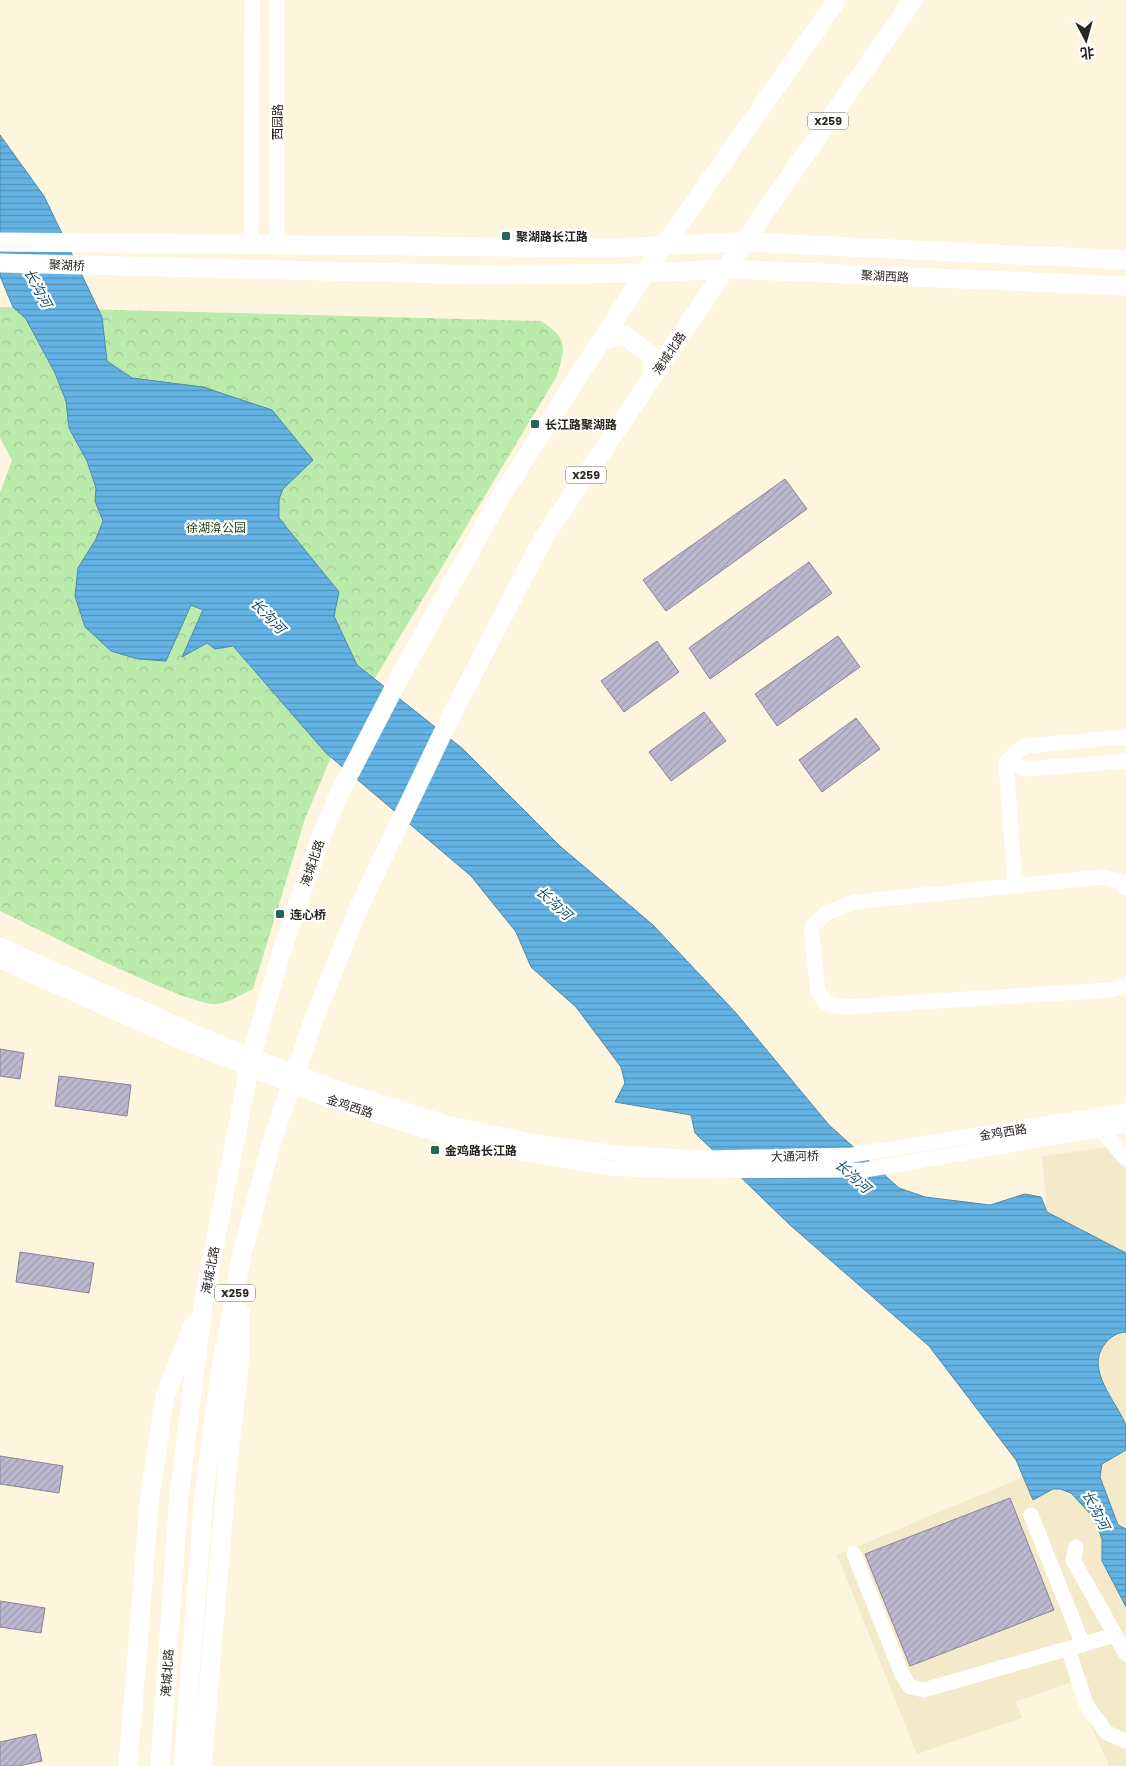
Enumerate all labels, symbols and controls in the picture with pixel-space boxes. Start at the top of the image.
north arrow [1061,15,1111,65]
text: 北 [1079,42,1095,64]
street label: 西园路 [269,104,286,140]
road number: X259 [808,112,848,130]
place label: 聚湖路长江路 [516,228,588,245]
marker: 聚湖路长江路 [500,230,512,242]
street label: 聚湖桥 [49,256,85,274]
water label: 长沟河 [19,265,58,314]
street label: 聚湖西路 [861,266,909,286]
street label: 淹城北路 [649,328,689,378]
place label: 长江路聚湖路 [545,416,617,433]
marker: 长江路聚湖路 [529,418,541,430]
road number: X259 [566,466,606,484]
park label: 徐湖渰公园 [186,519,246,536]
water label: 长沟河 [246,594,292,640]
street label: 淹城北路 [296,838,328,888]
water label: 长沟河 [532,882,579,926]
place label: 连心桥 [290,906,326,923]
marker: 连心桥 [274,908,286,920]
street label: 金鸡西路 [325,1090,375,1122]
street label: 金鸡西路 [978,1120,1028,1144]
place label: 金鸡路长江路 [445,1142,517,1159]
marker: 金鸡路长江路 [429,1144,441,1156]
street label: 大通河桥 [771,1147,819,1165]
water label: 长沟河 [831,1155,878,1199]
street label: 淹城北路 [197,1245,223,1295]
road number: X259 [215,1285,255,1302]
water label: 长沟河 [1078,1487,1116,1536]
street label: 淹城北路 [157,1648,177,1698]

